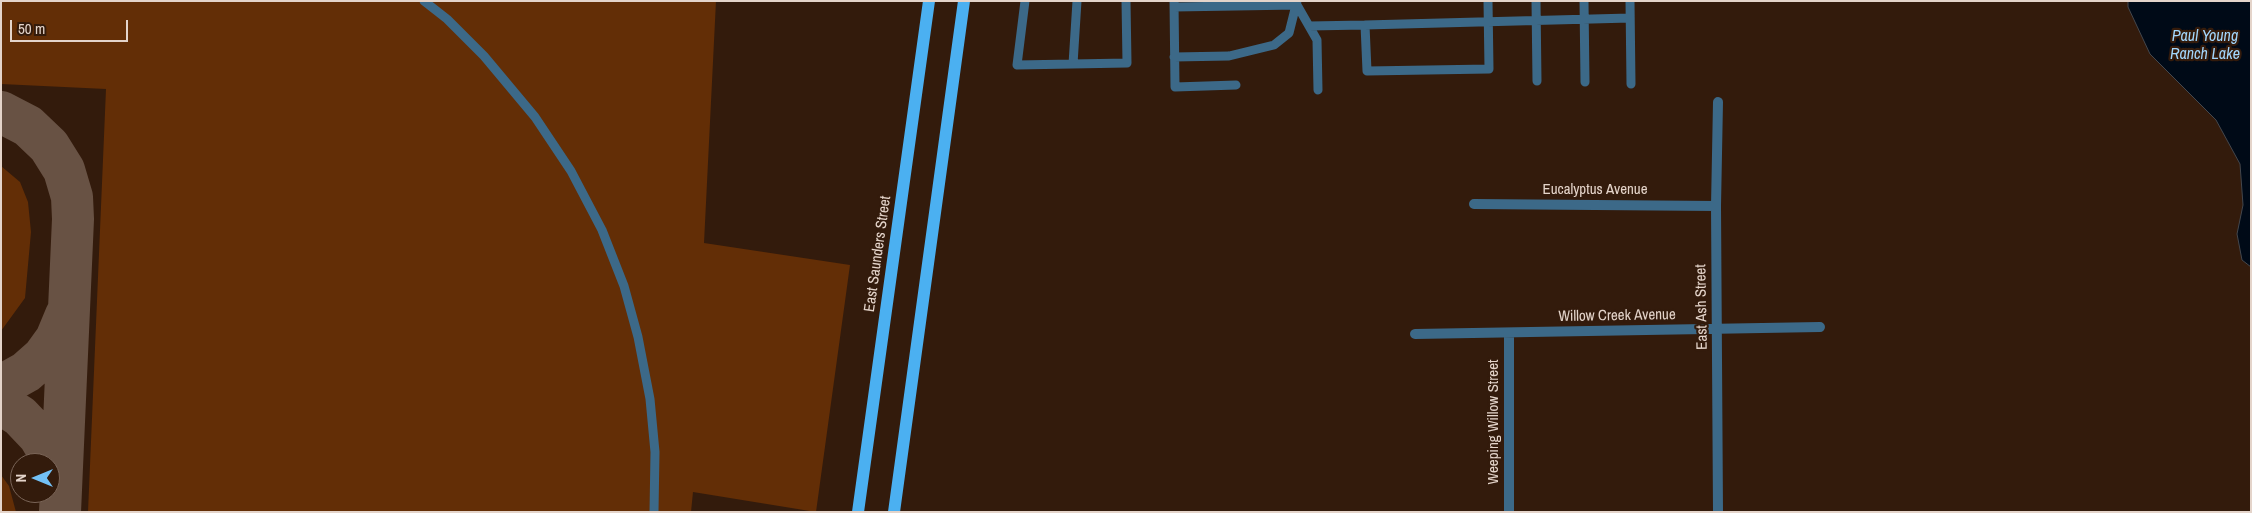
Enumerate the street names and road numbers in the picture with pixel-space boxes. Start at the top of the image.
street label: Eucalyptus Avenue [1542,181,1648,199]
street label: East Saunders Street [861,195,895,313]
street label: East Ash Street [1692,264,1712,350]
street label: Willow Creek Avenue [1558,306,1676,326]
street label: Weeping Willow Street [1485,360,1503,484]

